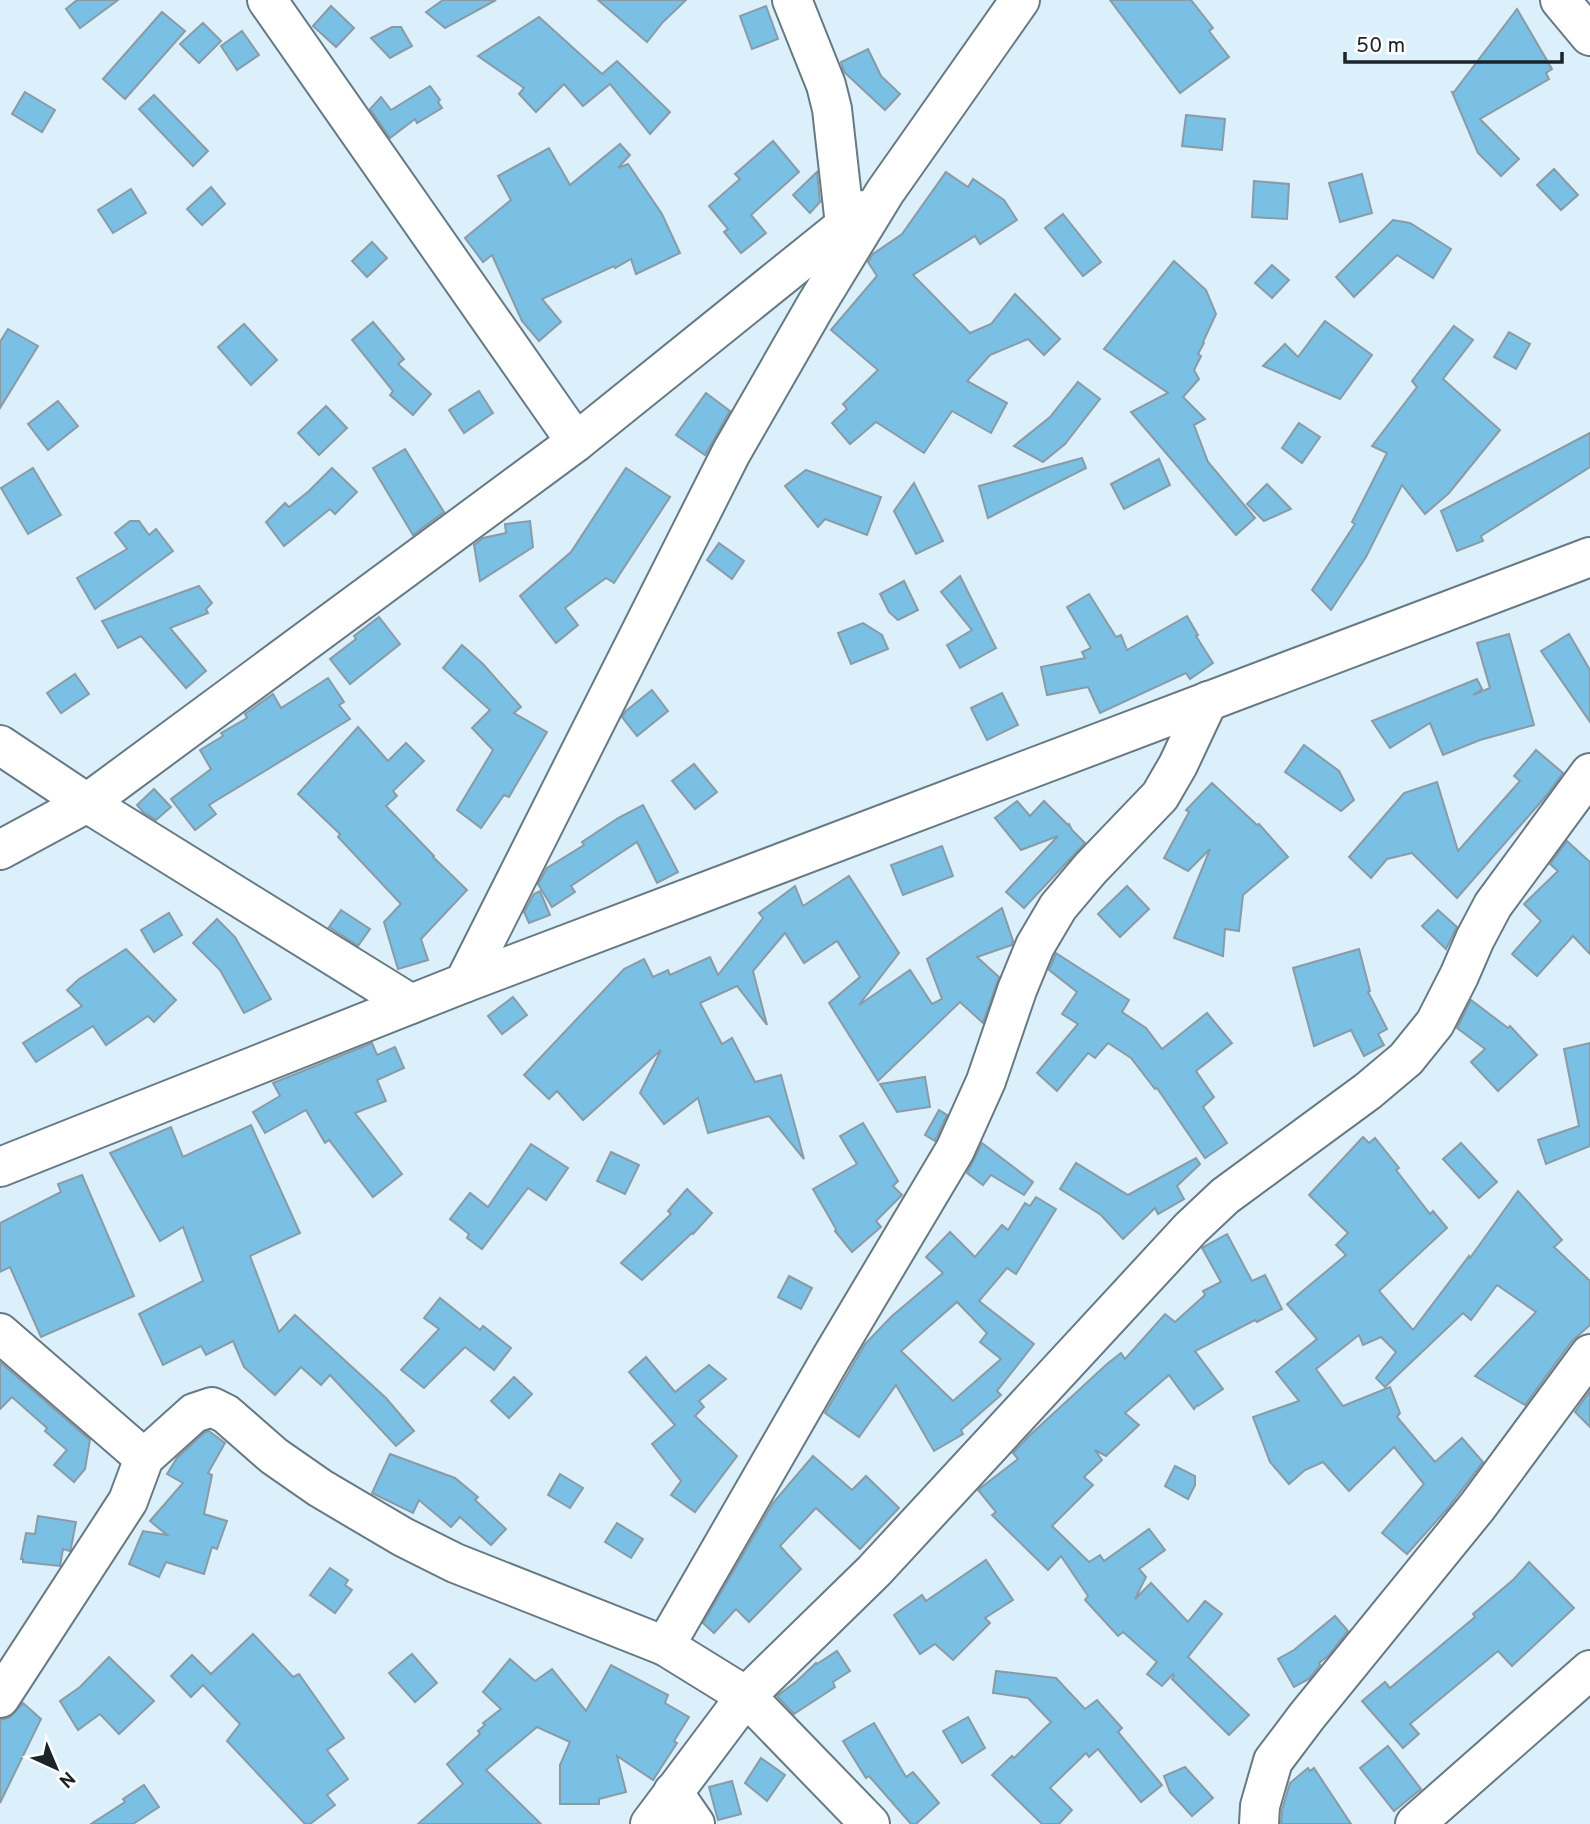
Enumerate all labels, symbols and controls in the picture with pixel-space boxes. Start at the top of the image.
scale bar [1345,21,1562,65]
text: 50 m [1356,33,1405,60]
north arrow [21,1733,91,1803]
text: N [53,1765,80,1792]

